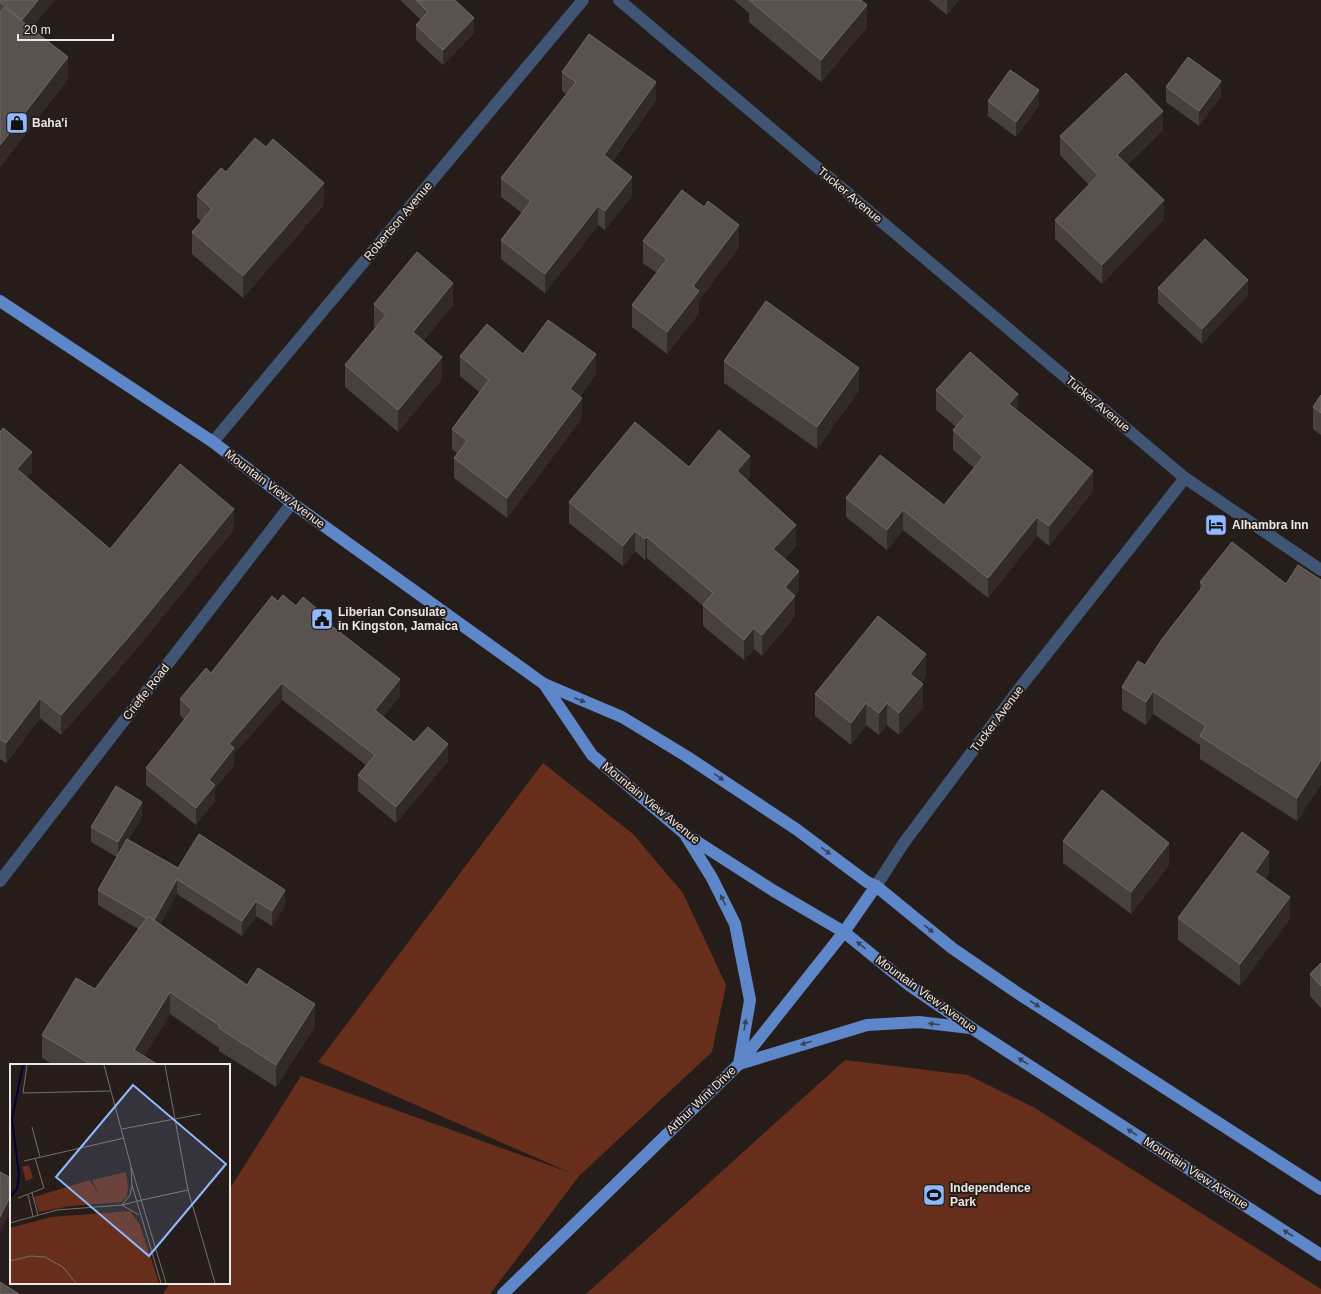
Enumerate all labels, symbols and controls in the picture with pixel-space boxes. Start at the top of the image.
scale bar [18,16,113,42]
text: 20 m [24,23,51,37]
shop icon: Baha'i [4,110,30,136]
place label: Baha'i [32,116,68,130]
street label: Tucker Avenue [815,164,885,226]
street label: Robertson Avenue [361,179,435,263]
street label: Tucker Avenue [1063,373,1133,435]
street label: Mountain View Avenue [222,447,328,531]
hotel icon: Alhambra Inn [1203,512,1229,538]
place label: Alhambra Inn [1232,518,1309,532]
place label: Liberian Consulate in Kingston, Jamaica [338,605,458,633]
public building icon: Liberian Consulate in Kingston, Jamaica [309,606,335,632]
street label: Crieffe Road [120,661,172,723]
street label: Tucker Avenue [968,683,1027,755]
one-way arrow [575,697,587,703]
street label: Mountain View Avenue [599,759,703,847]
one-way arrow [713,774,725,781]
one-way arrow [820,847,831,855]
one-way arrow [720,894,726,906]
one-way arrow [924,925,935,934]
one-way arrow [855,941,866,950]
street label: Mountain View Avenue [873,953,980,1036]
one-way arrow [1030,1001,1041,1008]
one-way arrow [743,1019,749,1031]
one-way arrow [928,1021,940,1027]
one-way arrow [800,1040,812,1046]
one-way arrow [1017,1058,1029,1065]
street label: Arthur Wint Drive [663,1063,739,1137]
inset map [10,1064,230,1284]
one-way arrow [1127,1128,1137,1136]
street label: Mountain View Avenue [1141,1134,1251,1212]
place label: Independence Park [950,1181,1031,1209]
sports icon: Independence Park [921,1182,947,1208]
one-way arrow [1282,1230,1294,1237]

